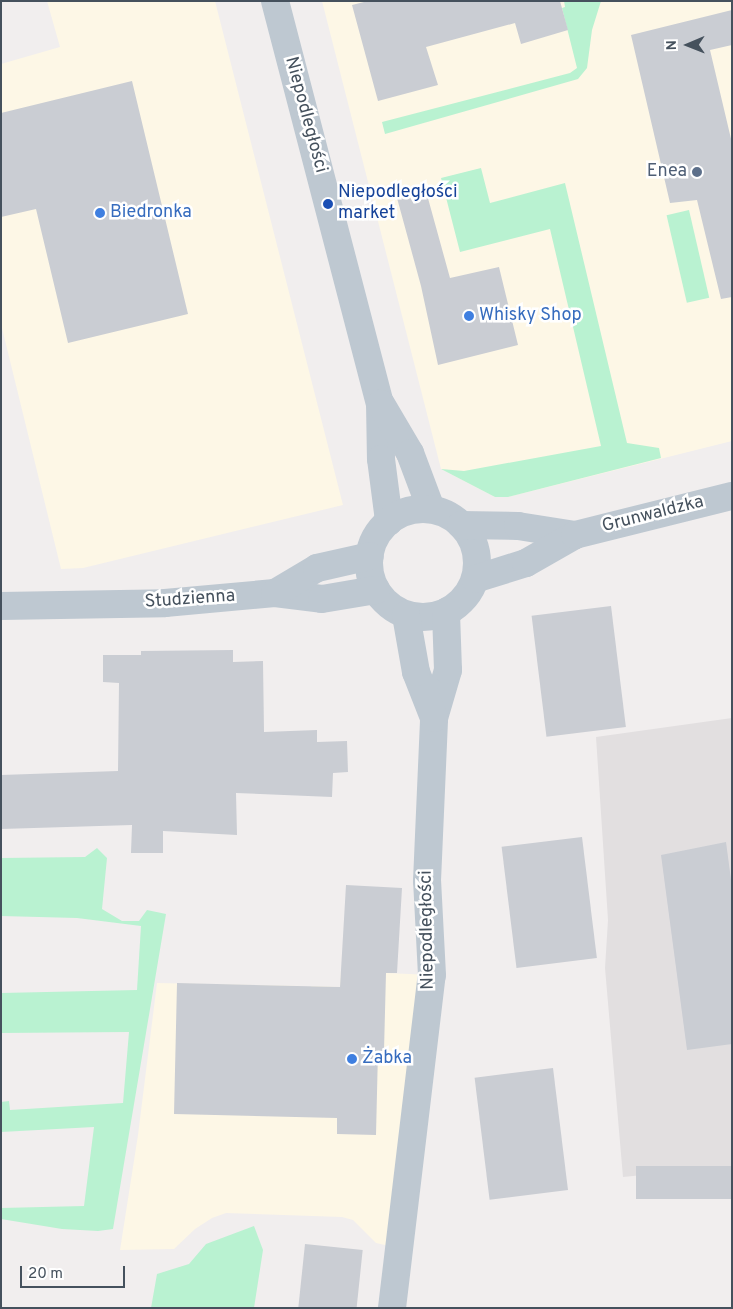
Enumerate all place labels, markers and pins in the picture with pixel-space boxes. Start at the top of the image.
place label: Enea [647,161,687,183]
marker: Enea [691,166,703,178]
place label: Niepodległości market [338,183,458,225]
marker: Niepodległości market [322,198,334,210]
place label: Biedronka [110,202,192,224]
marker: Biedronka [94,207,106,219]
place label: Whisky Shop [479,305,582,327]
marker: Whisky Shop [463,310,475,322]
place label: Żabka [362,1048,412,1070]
marker: Żabka [346,1053,358,1065]

